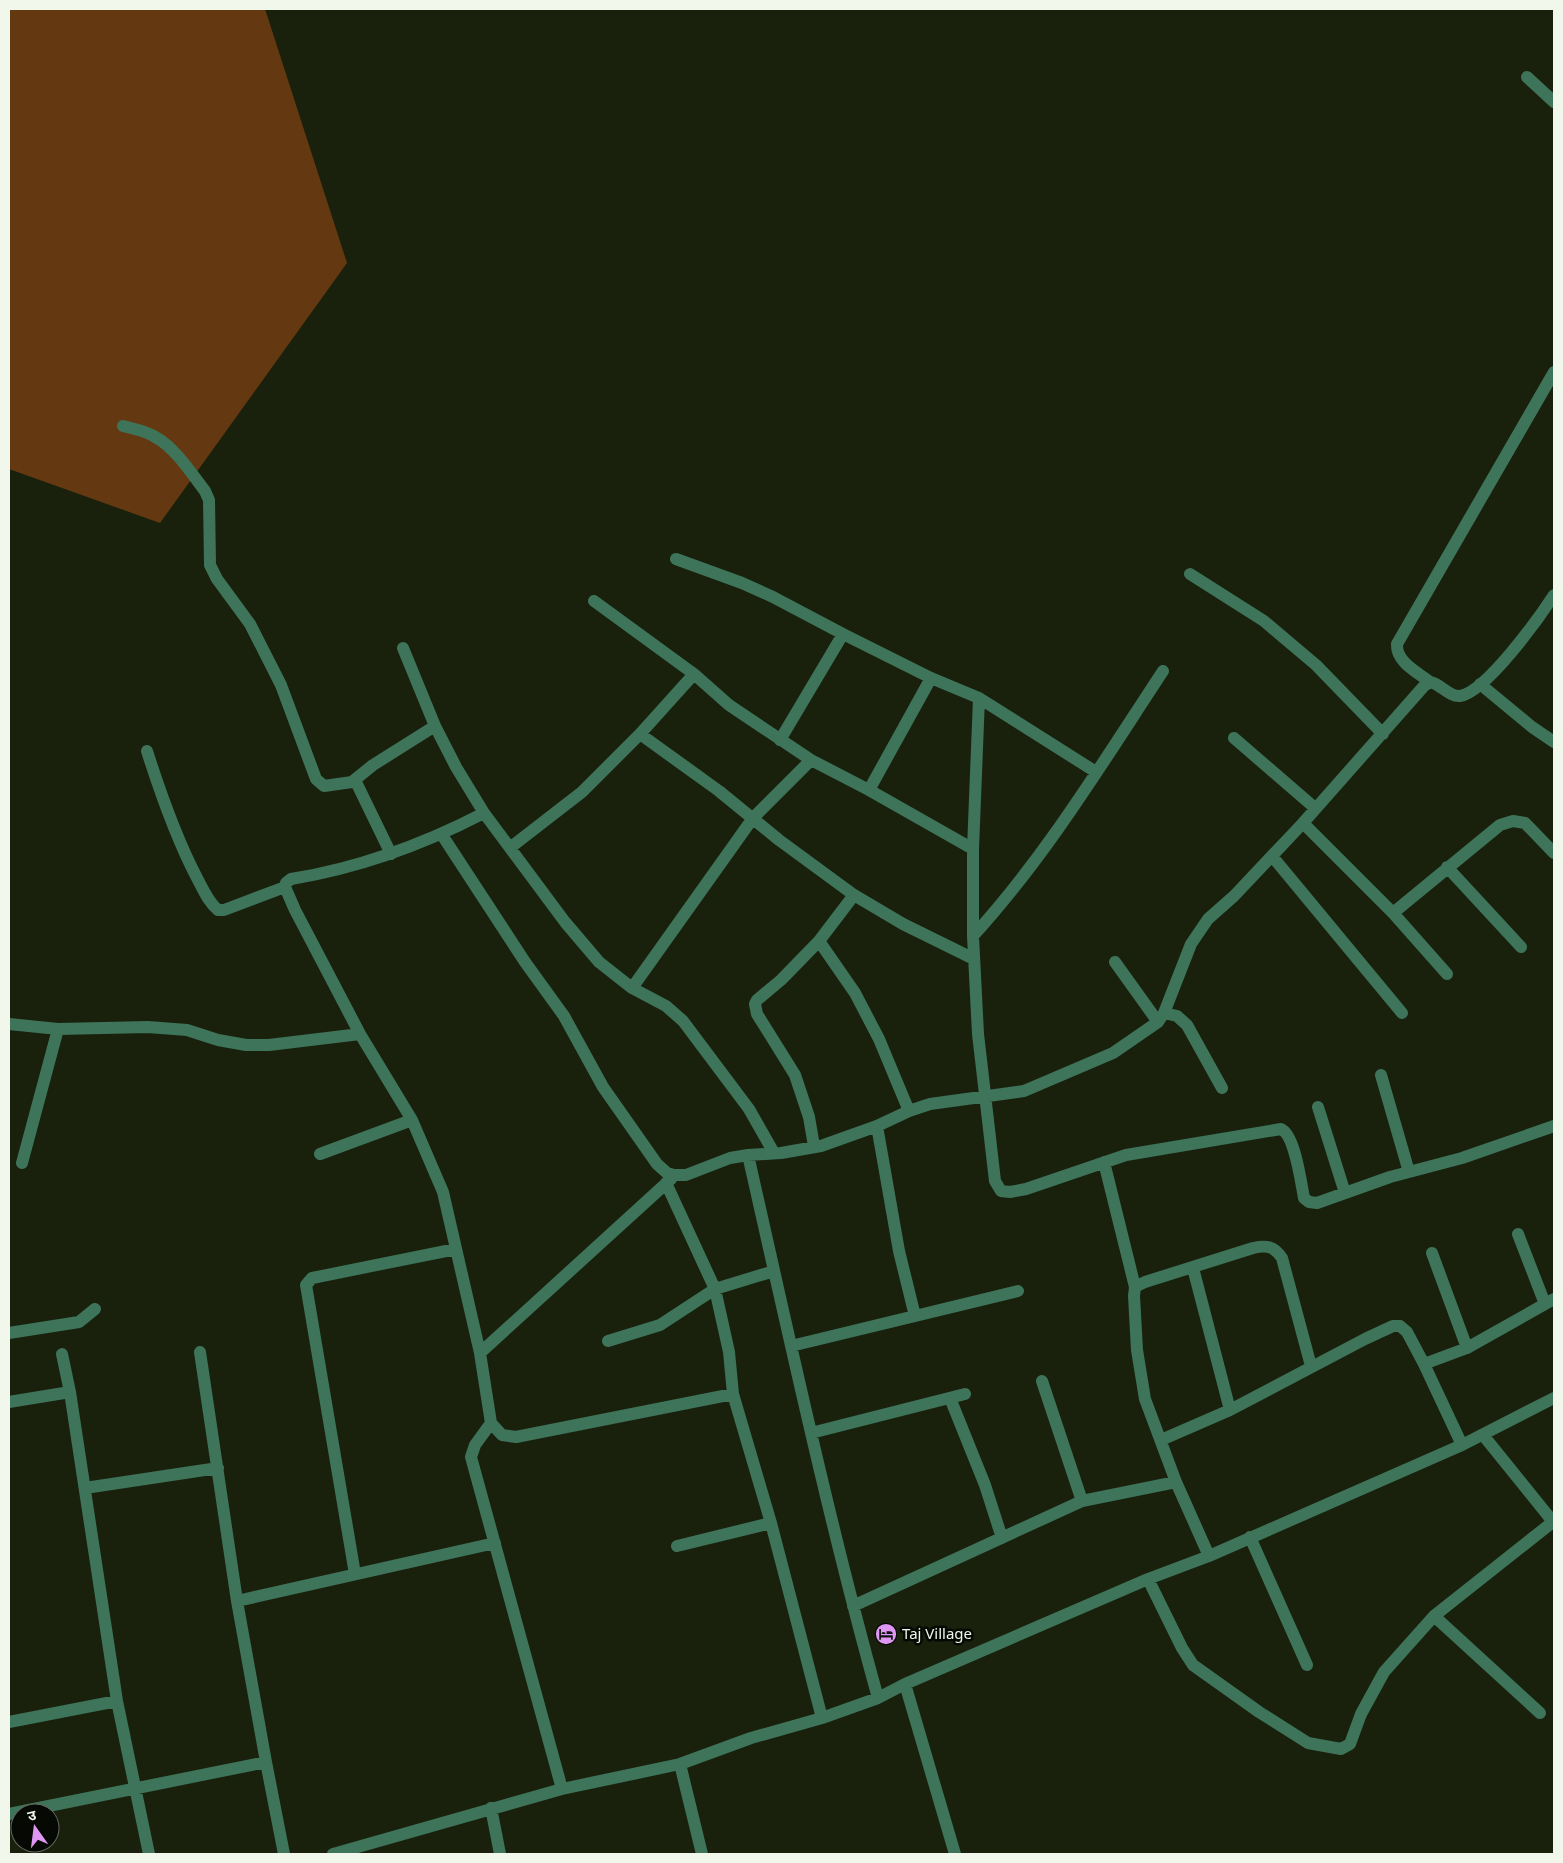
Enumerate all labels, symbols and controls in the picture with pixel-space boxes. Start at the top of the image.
hotel icon: Taj Village [874,1622,898,1646]
place label: Taj Village [902,1623,972,1643]
north arrow [10,1803,60,1853]
text: उ [25,1804,39,1825]

